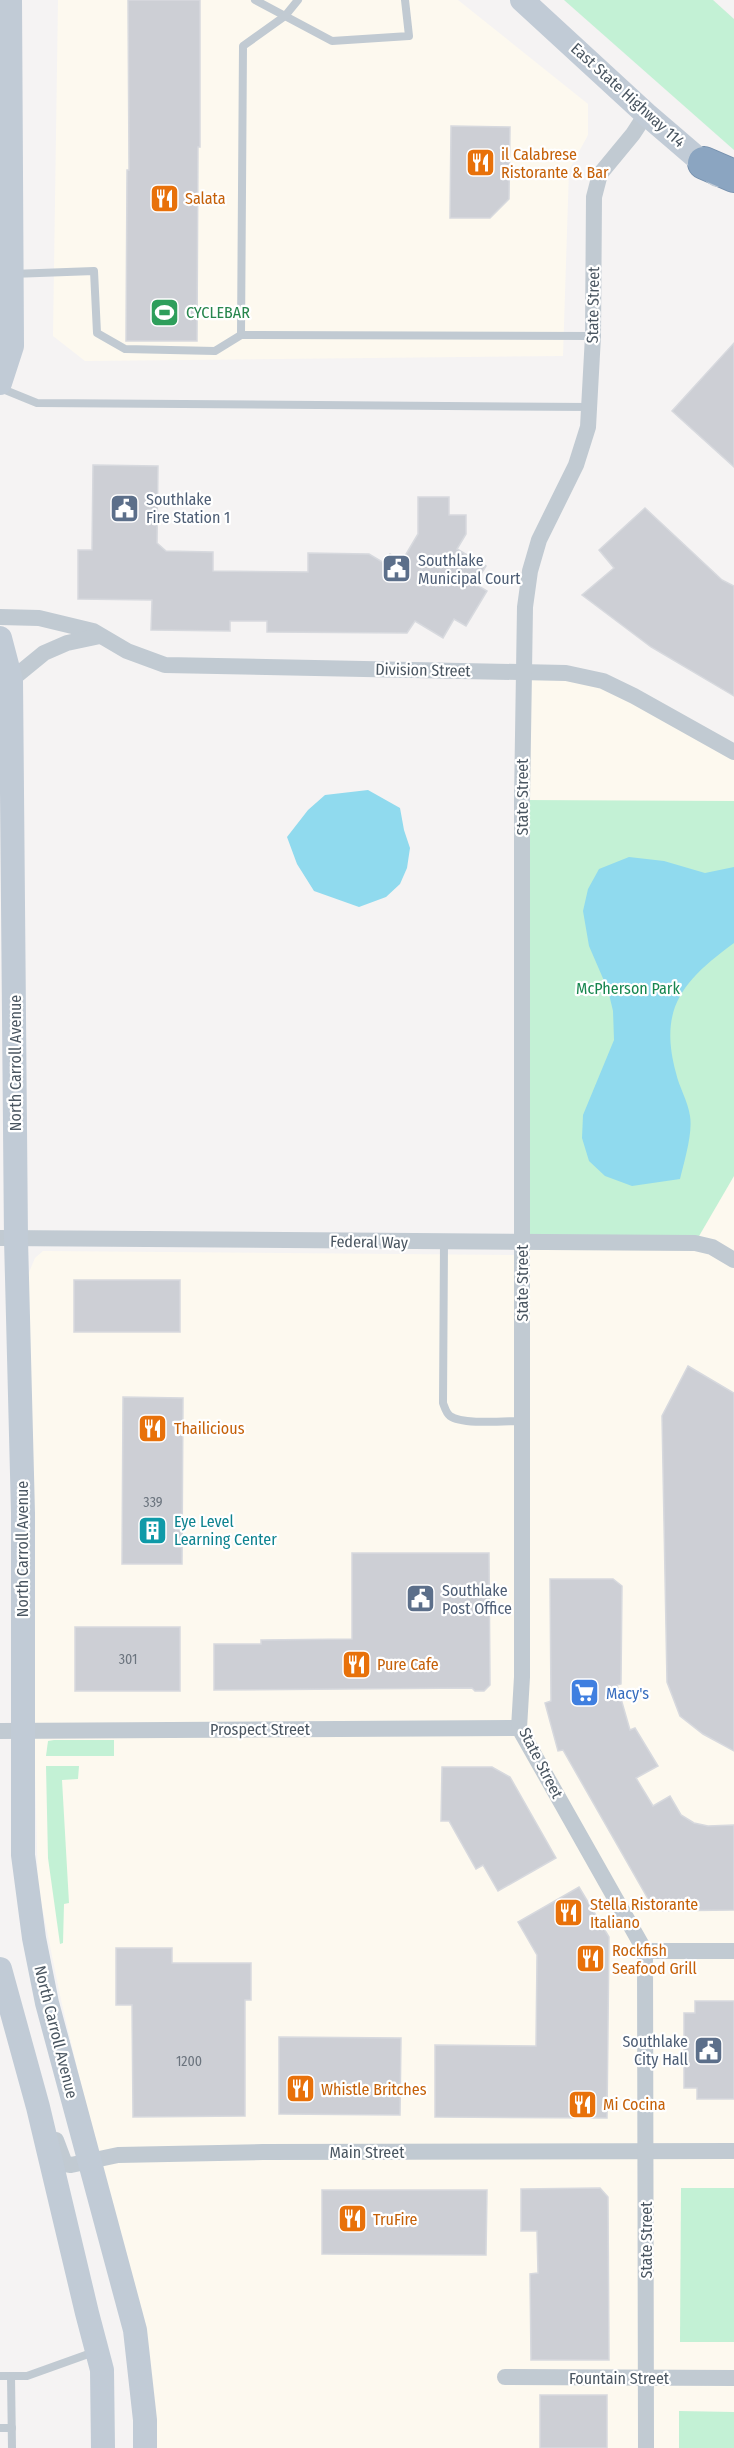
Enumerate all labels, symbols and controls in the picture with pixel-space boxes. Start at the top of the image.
street label: East State Highway 114 [567,39,689,151]
place label: il Calabrese Ristorante & Bar [501,145,609,182]
restaurant icon: il Calabrese Ristorante & Bar [464,147,496,179]
restaurant icon: Salata [148,182,180,214]
place label: Salata [185,189,226,208]
street label: State Street [583,266,603,344]
sports icon: CYCLEBAR [149,296,181,328]
place label: CYCLEBAR [186,303,250,322]
place label: Southlake Fire Station 1 [146,490,230,527]
public building icon: Southlake Fire Station 1 [109,492,141,524]
place label: Southlake Municipal Court [418,551,521,588]
public building icon: Southlake Municipal Court [381,553,413,585]
street label: Division Street [375,660,472,680]
street label: State Street [513,758,532,835]
park label: McPherson Park [576,979,680,998]
street label: North Carroll Avenue [6,995,25,1131]
street label: Federal Way [330,1232,409,1252]
street label: State Street [513,1244,532,1321]
restaurant icon: Thailicious [137,1412,169,1444]
place label: Thailicious [174,1419,245,1438]
street label: North Carroll Avenue [13,1481,32,1617]
house number: 339 [143,1494,163,1511]
place label: Eye Level Learning Center [174,1512,277,1549]
building icon: Eye Level Learning Center [137,1514,169,1546]
place label: Southlake Post Office [442,1581,512,1618]
public building icon: Southlake Post Office [405,1583,437,1615]
restaurant icon: Pure Cafe [340,1648,372,1680]
house number: 301 [119,1651,137,1668]
place label: Pure Cafe [377,1655,439,1674]
supermarket icon: Macy's [569,1677,601,1709]
place label: Macy's [606,1684,649,1703]
street label: Prospect Street [210,1720,311,1739]
street label: State Street [515,1724,567,1802]
place label: Stella Ristorante Italiano [590,1895,698,1932]
restaurant icon: Stella Ristorante Italiano [553,1897,585,1929]
place label: Rockfish Seafood Grill [612,1941,697,1978]
restaurant icon: Rockfish Seafood Grill [575,1943,607,1975]
street label: North Carroll Avenue [30,1964,82,2101]
place label: Southlake City Hall [622,2032,688,2069]
public building icon: Southlake City Hall [693,2034,725,2066]
house number: 1200 [176,2053,202,2070]
restaurant icon: Whistle Britches [284,2073,316,2105]
place label: Whistle Britches [321,2080,427,2099]
restaurant icon: Mi Cocina [566,2088,598,2120]
place label: Mi Cocina [603,2095,666,2114]
street label: Main Street [330,2143,405,2162]
street label: State Street [637,2201,656,2278]
restaurant icon: TruFire [336,2203,368,2235]
place label: TruFire [373,2210,418,2229]
street label: Fountain Street [569,2369,670,2388]

